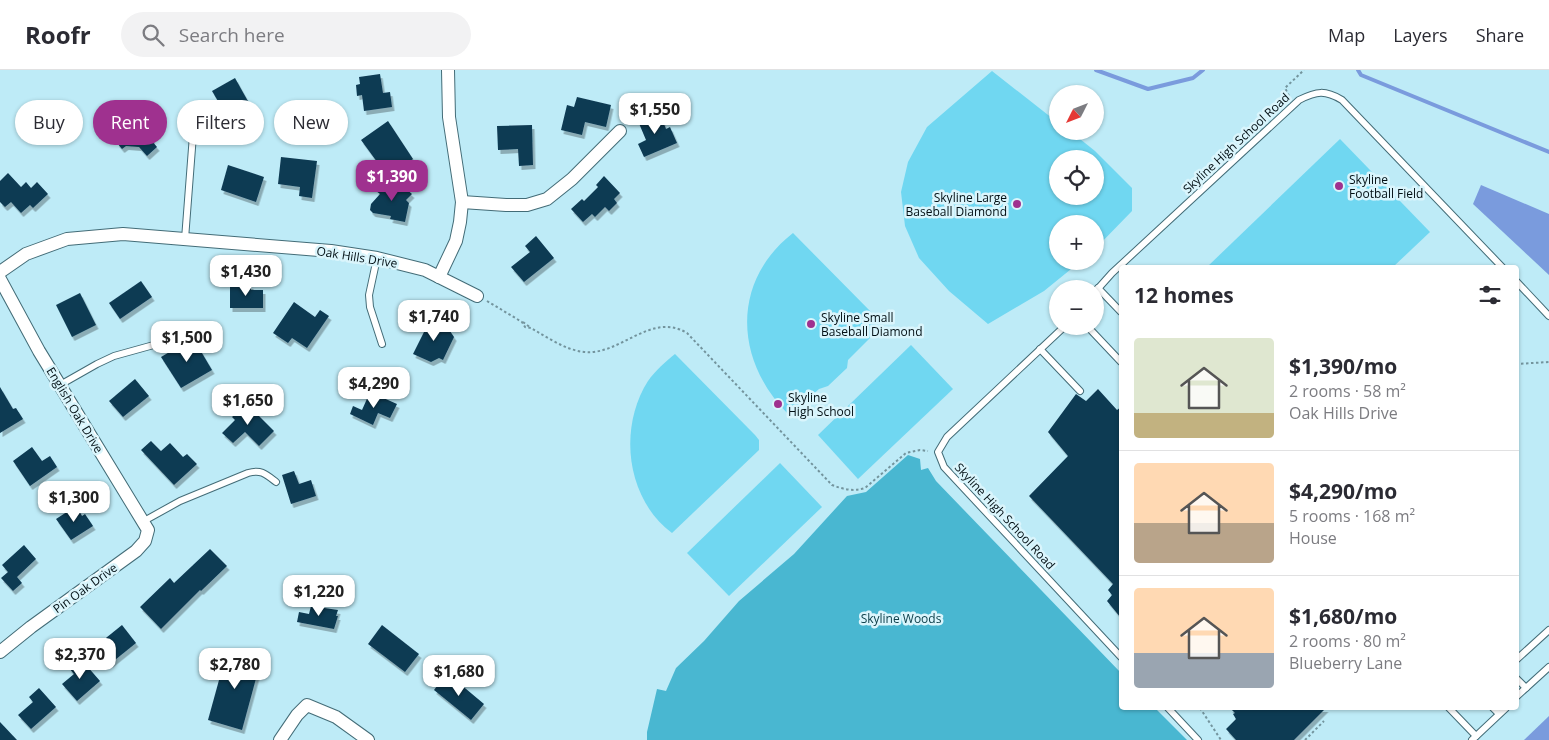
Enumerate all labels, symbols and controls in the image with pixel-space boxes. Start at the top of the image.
search box [121,12,471,57]
text: Roofr [25,18,91,51]
icon: search [139,21,167,49]
text: Search here [179,22,285,48]
text: Map [1328,23,1365,47]
text: Layers [1393,23,1448,47]
text: Share [1476,23,1524,47]
north arrow [1049,85,1104,140]
map controls [1049,85,1104,335]
street label: Skyline High School Road [1179,89,1293,197]
pin: $1,550 [614,92,696,135]
text: $1,550 [630,98,680,120]
chip: Buy [15,100,83,145]
chip: Rent [93,100,167,145]
chip: Filters [177,100,264,145]
chip: New [274,100,348,145]
button: locate [1049,150,1104,205]
pin: $1,390 [351,160,433,202]
text: $1,390 [367,165,417,187]
place label: Skyline Football Field [1349,171,1423,202]
marker: Skyline Football Field [1333,180,1345,192]
place label: Skyline Large Baseball Diamond [906,189,1007,220]
marker: Skyline Large Baseball Diamond [1011,198,1023,210]
button: + [1049,215,1104,270]
street label: Oak Hills Drive [315,242,399,272]
pin: $1,430 [205,254,287,297]
text: $1,430 [221,260,271,282]
button: − [1049,280,1104,335]
text: 12 homes [1134,281,1234,309]
icon: filters [1476,281,1504,309]
pin: $1,740 [393,300,475,342]
text: $1,740 [409,305,459,327]
place label: Skyline Small Baseball Diamond [821,309,923,340]
marker: Skyline Small Baseball Diamond [805,318,817,330]
pin: $1,500 [146,320,228,363]
text: $1,500 [162,326,212,348]
text: $1,390/mo [1289,352,1397,380]
icon: home [1174,358,1234,418]
street label: English Oak Drive [43,364,108,456]
pin: $4,290 [333,366,415,409]
text: $4,290 [349,372,399,394]
text: 2 rooms · 58 m² [1289,380,1406,402]
pin: $1,650 [207,384,289,426]
text: $1,650 [223,389,273,411]
place label: Skyline High School [788,389,854,420]
marker: Skyline High School [772,398,784,410]
text: Oak Hills Drive [1289,402,1398,424]
street label: Skyline High School Road [951,459,1059,573]
text: $4,290/mo [1289,477,1397,505]
pin: $1,300 [33,480,115,523]
icon: home [1174,483,1234,543]
text: $1,300 [49,486,99,508]
text: 5 rooms · 168 m² [1289,505,1415,527]
text: House [1289,527,1337,549]
street label: Pin Oak Drive [49,559,121,617]
pin: $1,220 [278,574,360,617]
text: $1,220 [294,580,344,602]
text: $1,680/mo [1289,602,1397,630]
icon: home [1174,608,1234,668]
park label: Skyline Woods [861,610,942,627]
text: 2 rooms · 80 m² [1289,630,1406,652]
pin: $2,370 [39,638,121,680]
text: $2,370 [55,643,105,665]
pin: $2,780 [194,648,276,690]
text: Blueberry Lane [1289,652,1402,674]
text: $2,780 [210,653,260,675]
pin: $1,680 [418,654,500,697]
text: $1,680 [434,660,484,682]

